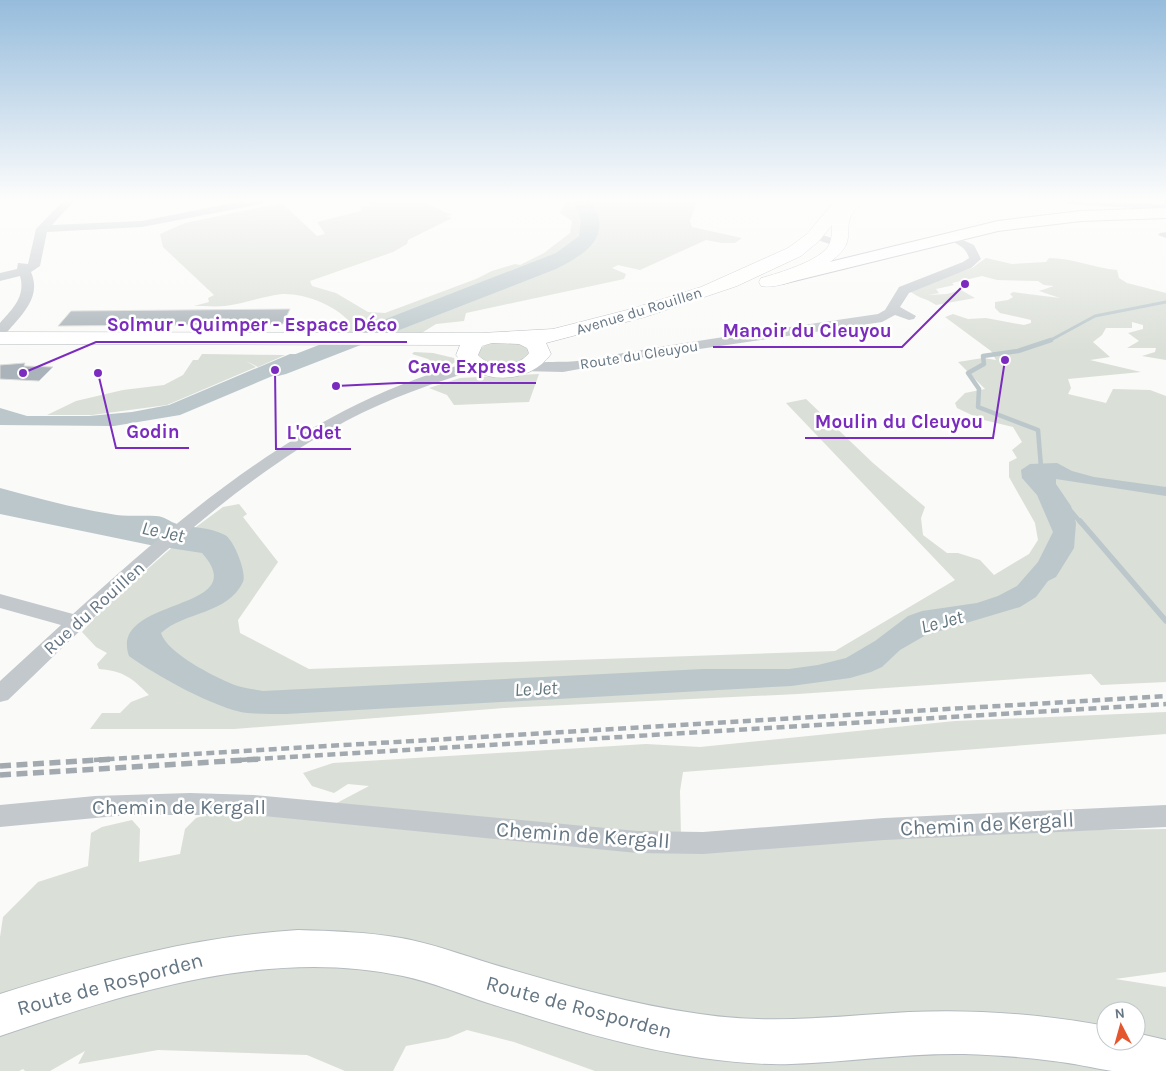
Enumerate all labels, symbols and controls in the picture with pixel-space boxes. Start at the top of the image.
street label: Avenue du Rouillen [574,283,704,339]
callout: Solmur - Quimper - Espace Déco [96,308,407,342]
callout: Manoir du Cleuyou [713,313,902,347]
text: Solmur - Quimper - Espace Déco [107,314,397,336]
text: Manoir du Cleuyou [722,320,892,342]
street label: Route du Cleuyou [579,337,699,373]
callout: Cave Express [398,349,536,383]
text: Cave Express [408,356,526,378]
callout: Moulin du Cleuyou [805,404,993,438]
text: Moulin du Cleuyou [815,411,983,433]
callout: Godin [116,414,189,448]
callout: L'Odet [276,415,351,449]
text: Godin [126,421,180,443]
text: L'Odet [287,422,342,444]
water label: Le Jet [140,517,187,547]
street label: Rue du Rouillen [39,557,149,659]
water label: Le Jet [918,606,966,638]
water label: Le Jet [514,677,559,701]
street label: Chemin de Kergall [92,795,266,819]
street label: Chemin de Kergall [899,807,1075,841]
street label: Chemin de Kergall [495,817,671,853]
street label: Route de Rosporden [14,948,206,1020]
street label: Route de Rosporden [483,971,675,1043]
north arrow [1096,1001,1146,1051]
text: N [1114,1005,1126,1023]

